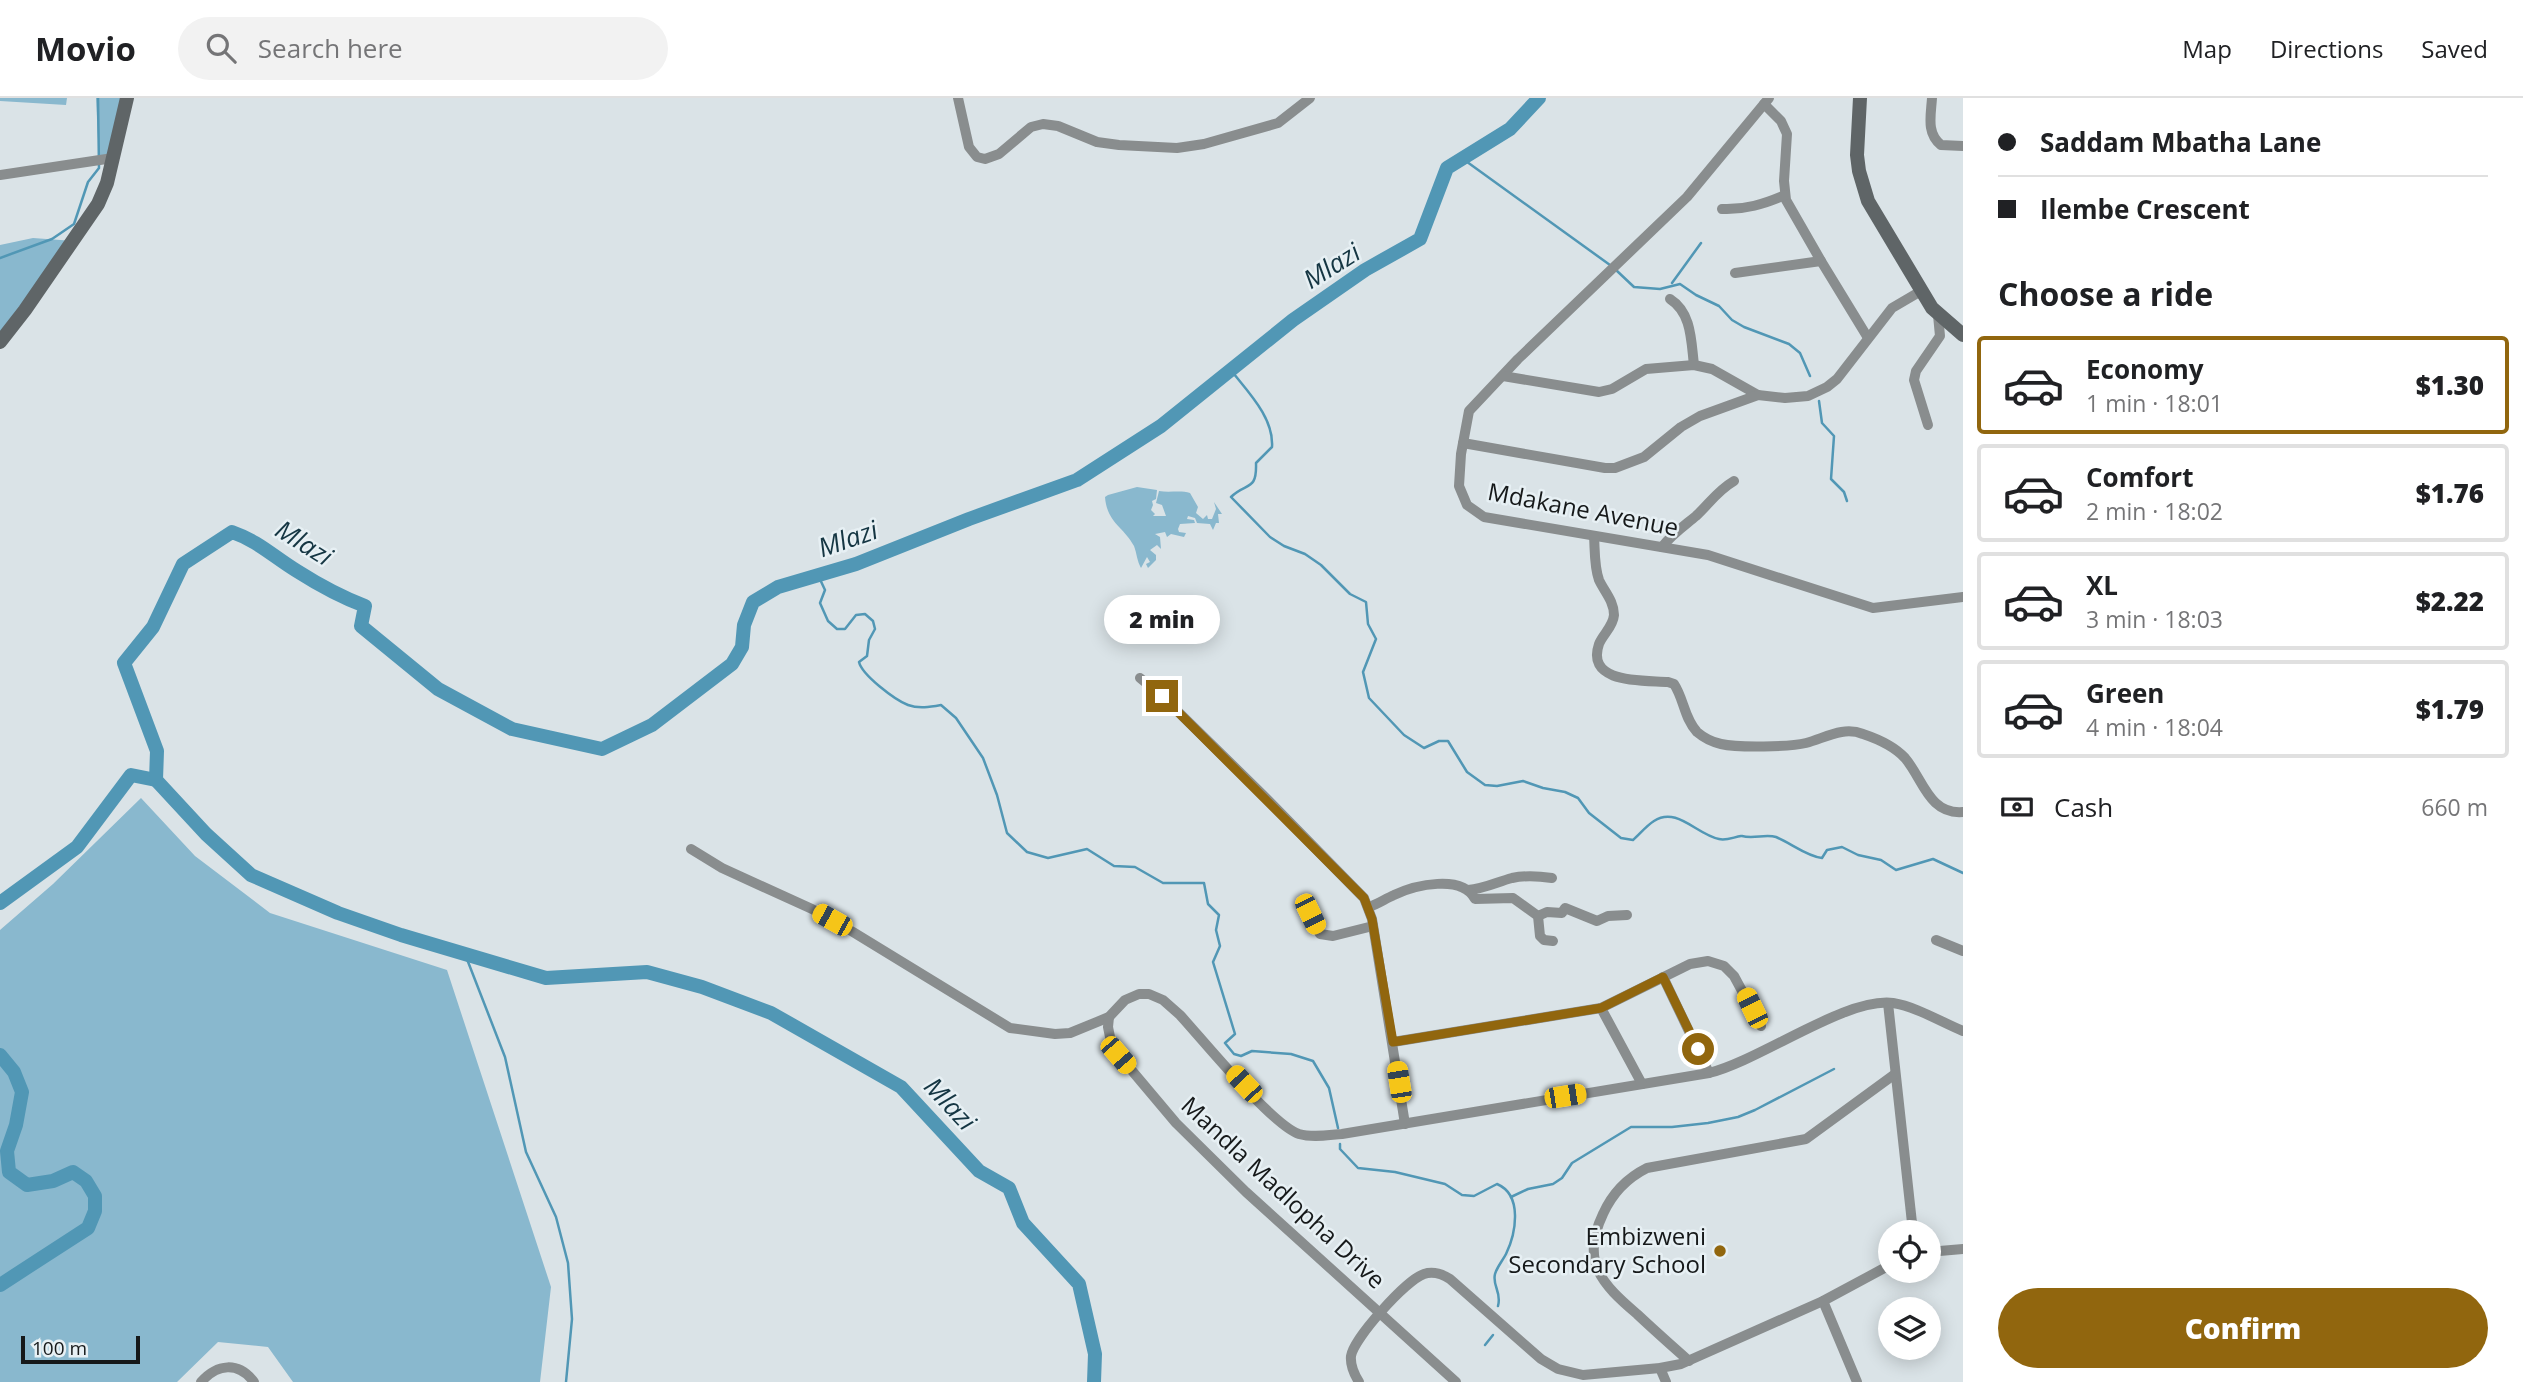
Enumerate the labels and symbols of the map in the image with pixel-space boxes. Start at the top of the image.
water label: Mlazi [1296,233,1367,297]
street label: Mdakane Avenue [1485,474,1681,543]
water label: Mlazi [269,511,340,574]
water label: Mlazi [813,511,883,565]
callout: 2 min [1104,594,1220,644]
route end [1146,680,1178,712]
car [1292,891,1329,937]
car [809,901,856,939]
car [1734,985,1771,1031]
car [1097,1032,1140,1078]
route start [1682,1033,1714,1065]
car [1386,1060,1413,1104]
car [1222,1061,1267,1107]
water label: Mlazi [917,1069,985,1138]
car [1543,1082,1588,1110]
street label: Mandla Madlopha Drive [1175,1089,1393,1295]
place label: Embizweni Secondary School [1508,1219,1706,1280]
marker: Embizweni Secondary School [1712,1243,1728,1259]
scale bar [21,1333,140,1365]

